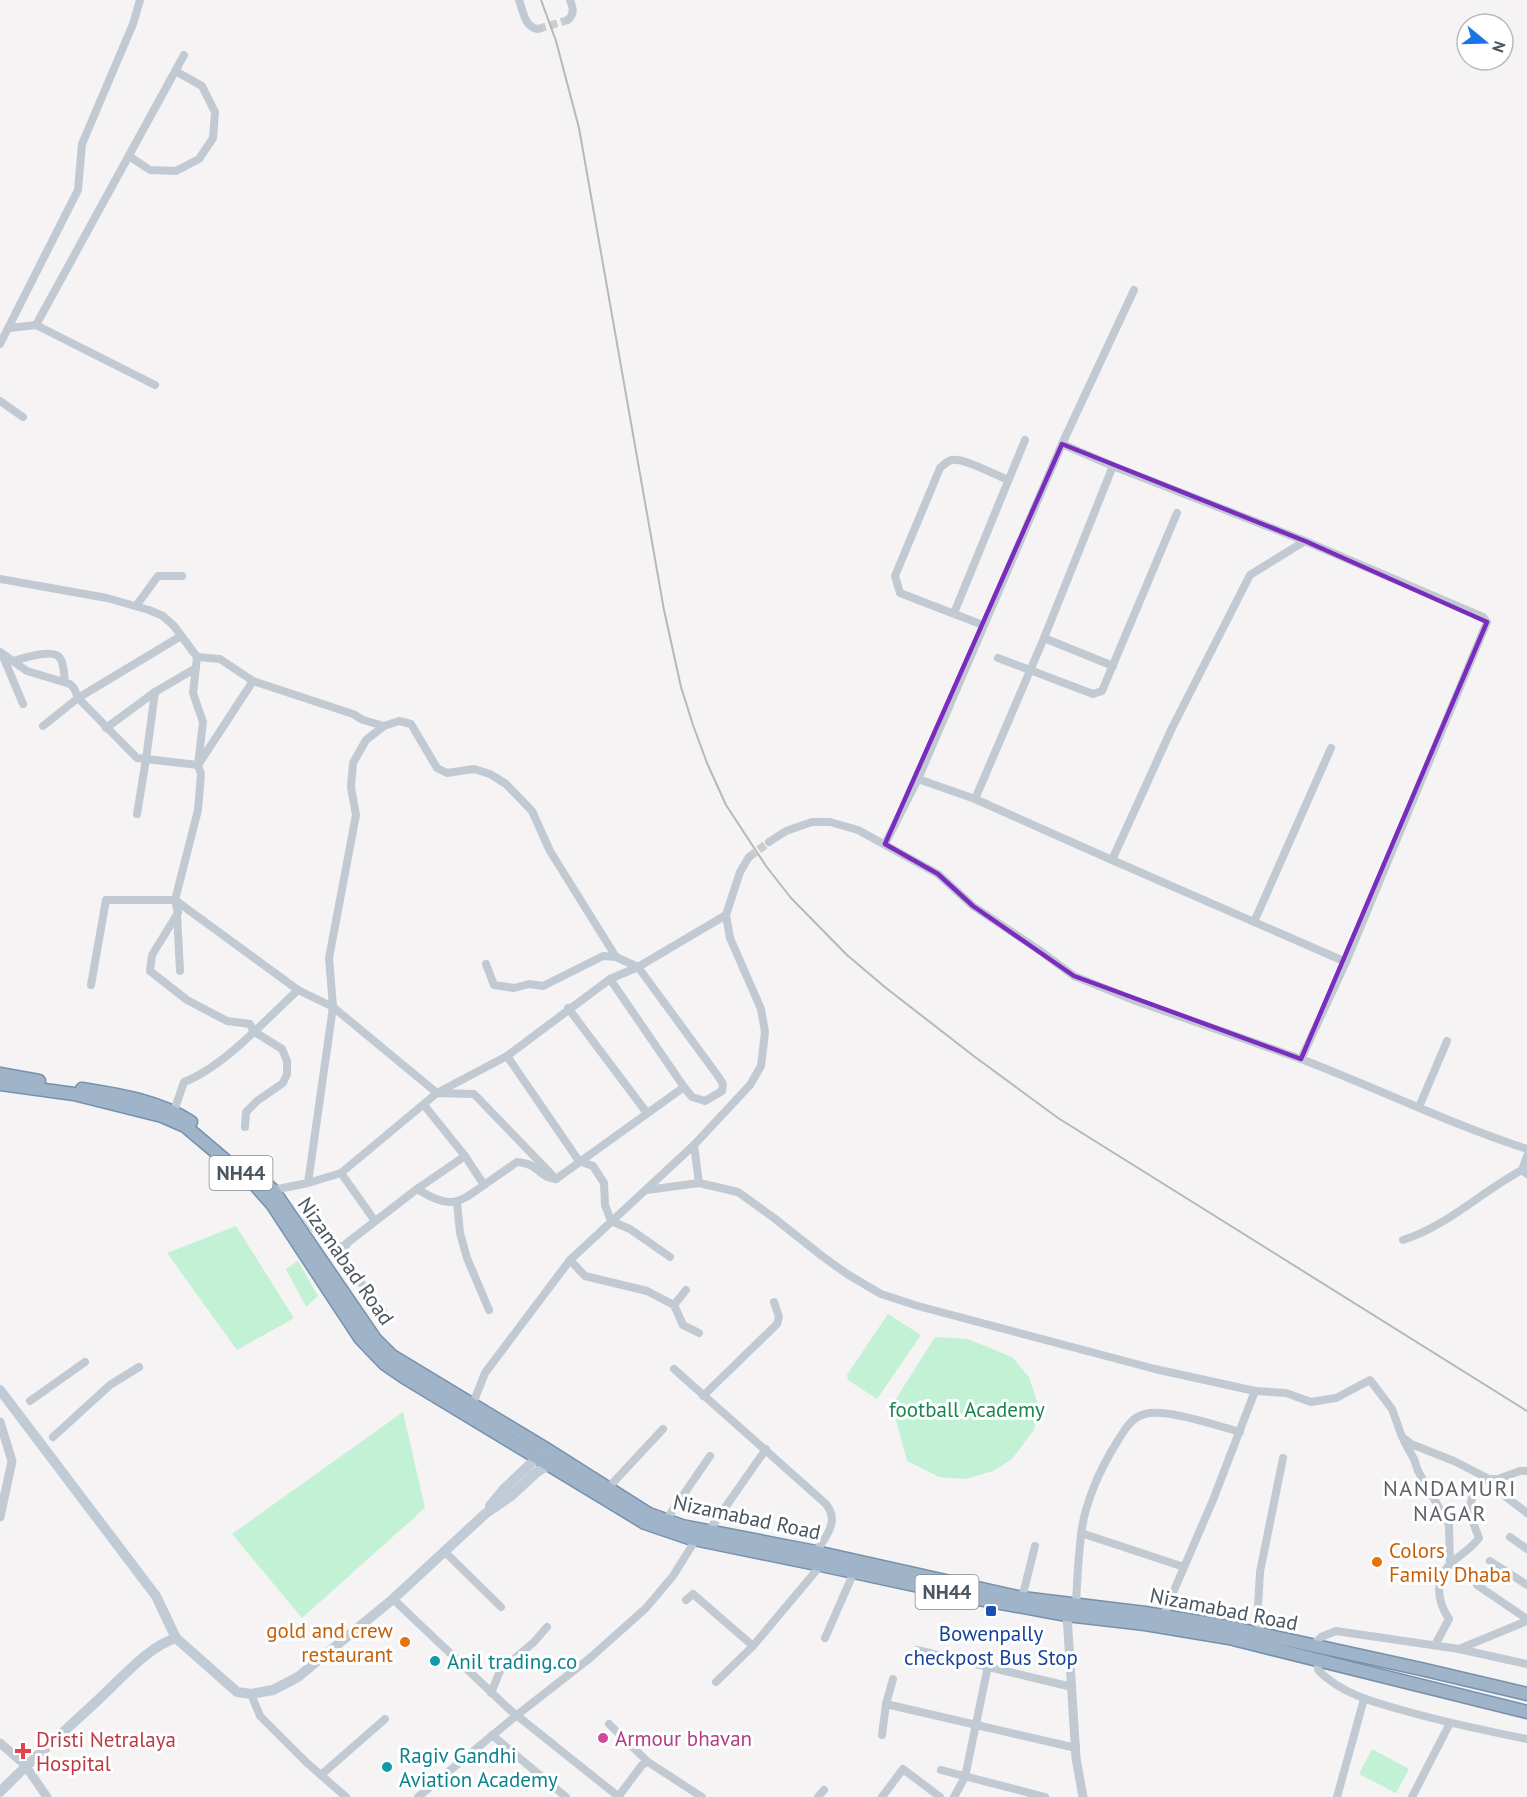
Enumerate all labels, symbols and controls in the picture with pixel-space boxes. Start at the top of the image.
north arrow [1455,12,1515,72]
text: N [1488,39,1510,55]
road number: NH44 [210,1156,272,1190]
street label: Nizamabad Road [292,1192,400,1330]
park label: football Academy [889,1396,1045,1423]
district label: NANDAMURI NAGAR [1383,1474,1517,1527]
street label: Nizamabad Road [671,1488,823,1546]
place label: Colors Family Dhaba [1389,1537,1511,1588]
marker: Colors Family Dhaba [1370,1555,1384,1569]
road number: NH44 [916,1575,978,1609]
street label: Nizamabad Road [1148,1581,1300,1637]
marker: Bowenpally checkpost Bus Stop [984,1604,998,1618]
place label: gold and crew restaurant [266,1617,394,1668]
place label: Bowenpally checkpost Bus Stop [904,1620,1078,1671]
marker: gold and crew restaurant [398,1635,412,1649]
place label: Anil trading.co [447,1648,577,1675]
marker: Anil trading.co [428,1654,442,1668]
place label: Armour bhavan [615,1725,752,1752]
place label: Dristi Netralaya Hospital [36,1726,176,1777]
marker: Armour bhavan [596,1731,610,1745]
marker: Dristi Netralaya Hospital [14,1742,32,1760]
place label: Ragiv Gandhi Aviation Academy [399,1742,558,1793]
marker: Ragiv Gandhi Aviation Academy [380,1760,394,1774]

